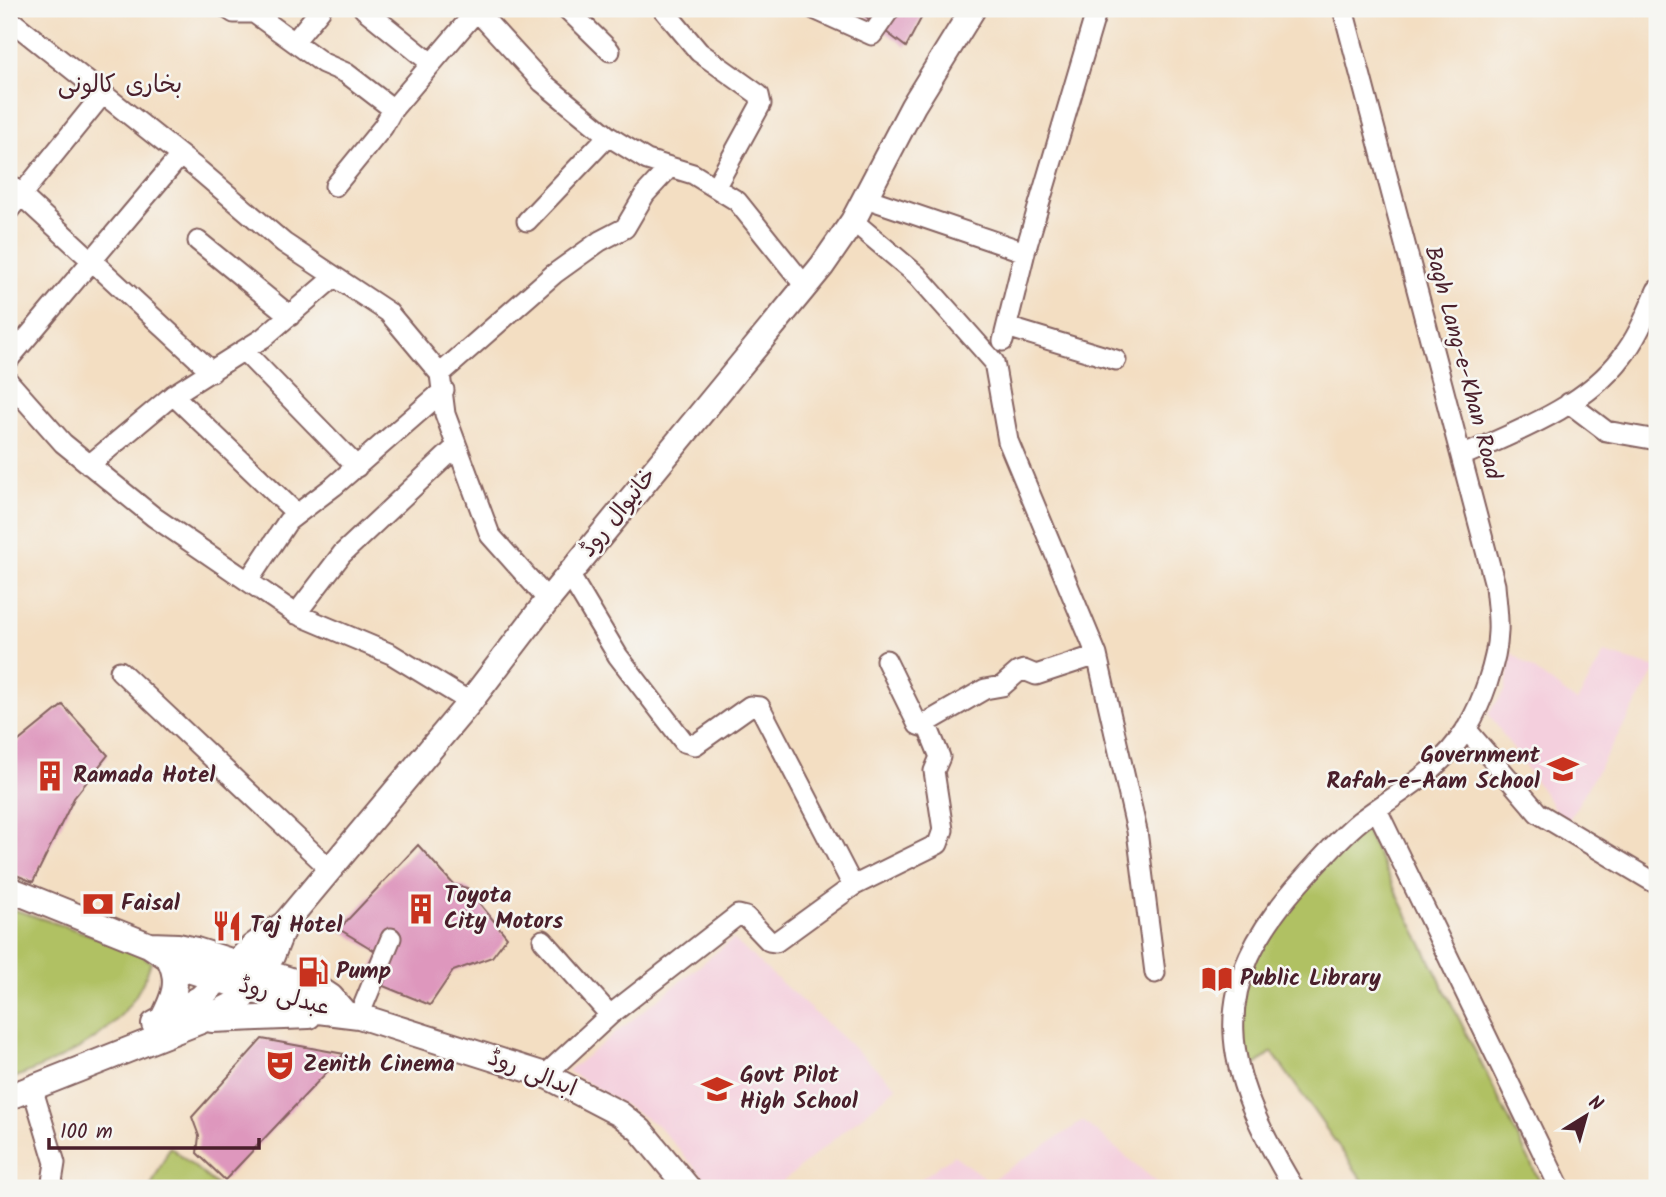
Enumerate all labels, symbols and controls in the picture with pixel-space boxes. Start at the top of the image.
district label: بخاری کالونی [58,66,182,105]
street label: Bagh Lang-e-Khan Road [1414,242,1511,484]
street label: خانیوال روڈ [571,460,667,566]
place label: Government Rafah-e-Aam School [1326,738,1541,800]
school or university icon: Government Rafah-e-Aam School [1546,752,1580,786]
place label: Ramada Hotel [73,758,216,794]
building icon: Ramada Hotel [33,759,67,793]
place label: Toyota City Motors [444,878,563,940]
place label: Faisal [121,886,181,922]
bank icon: Faisal [81,887,115,921]
building icon: Toyota City Motors [404,892,438,926]
place label: Taj Hotel [250,908,343,944]
restaurant icon: Taj Hotel [210,909,244,943]
place label: Pump [336,954,391,990]
fuel station icon: Pump [296,955,330,989]
place label: Public Library [1240,961,1381,997]
library icon: Public Library [1200,962,1234,996]
street label: عبدلی روڈ [234,968,334,1026]
street label: ابدالی روڈ [482,1041,582,1107]
place label: Zenith Cinema [303,1047,455,1083]
theatre icon: Zenith Cinema [263,1048,297,1082]
place label: Govt Pilot High School [740,1058,859,1120]
school or university icon: Govt Pilot High School [700,1072,734,1106]
north arrow [1550,1082,1620,1152]
text: N [1581,1088,1609,1120]
scale bar [49,1106,259,1150]
text: 100 m [60,1116,113,1149]

